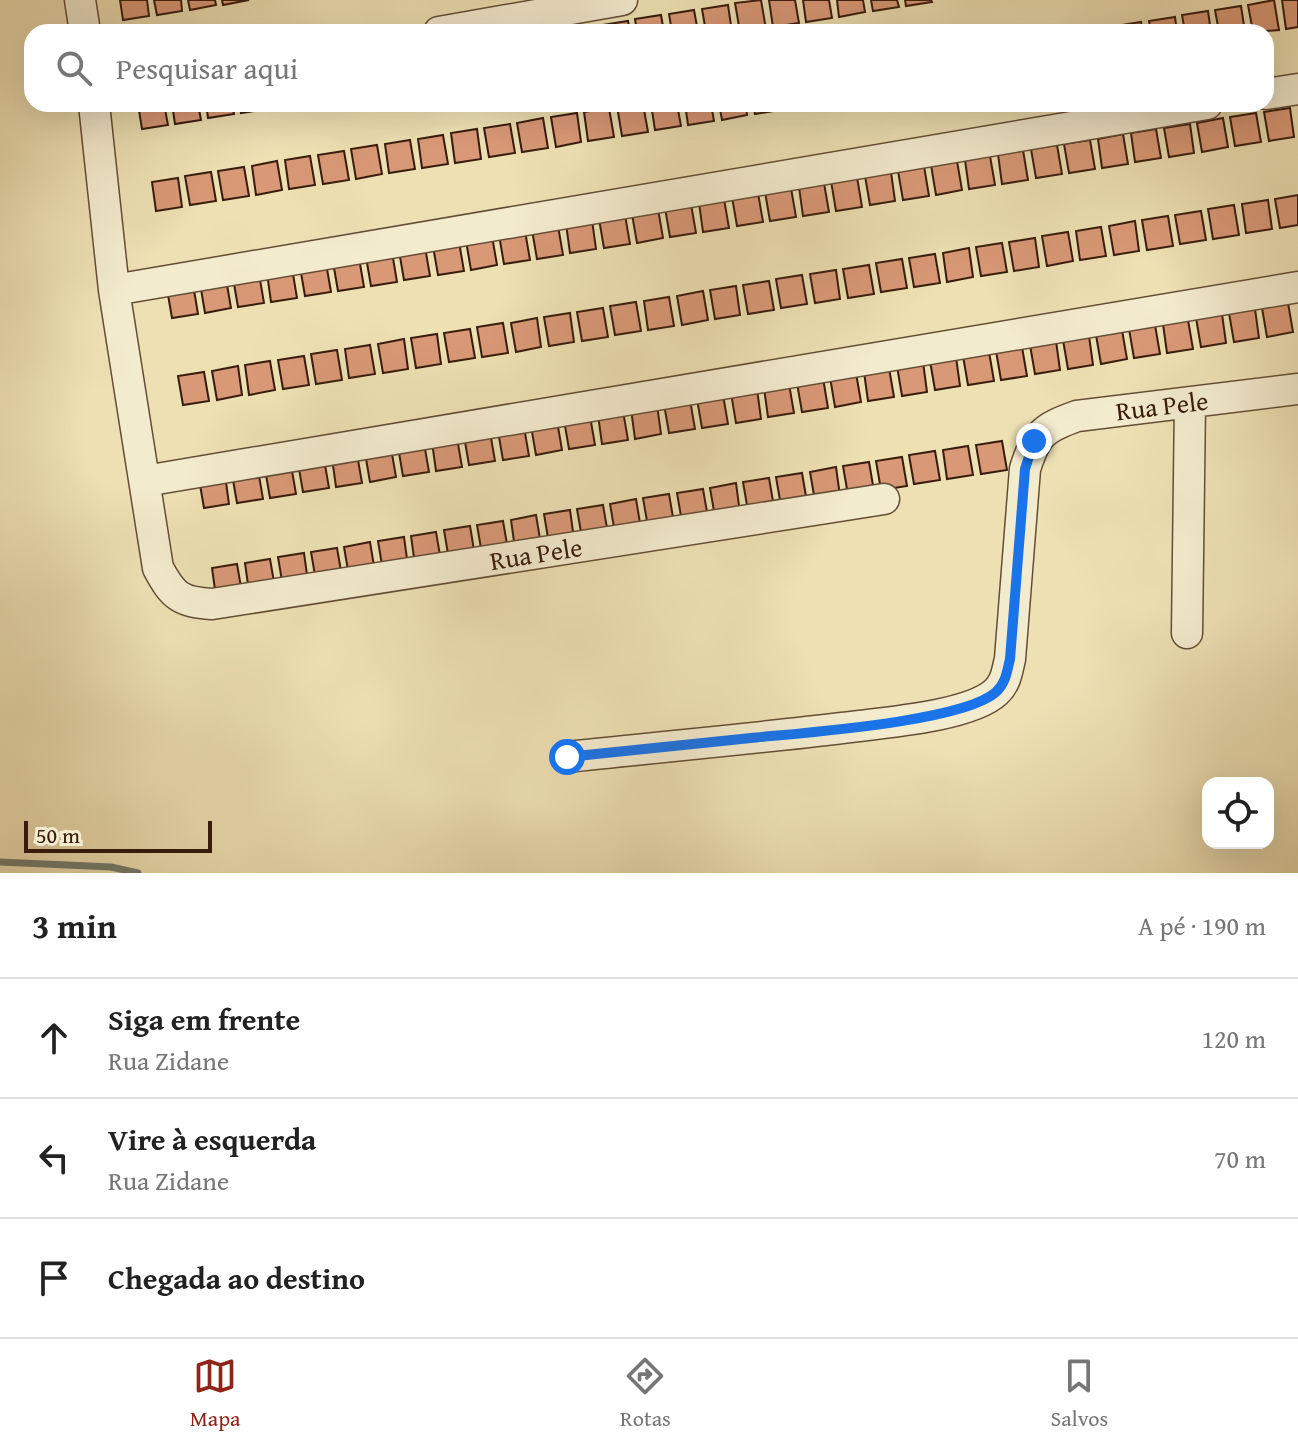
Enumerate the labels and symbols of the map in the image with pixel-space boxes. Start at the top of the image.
street label: Rua Pele [1114,380,1210,431]
route end [1016,423,1052,459]
street label: Rua Pele [487,527,585,580]
route start [549,739,585,775]
scale bar [24,817,212,853]

